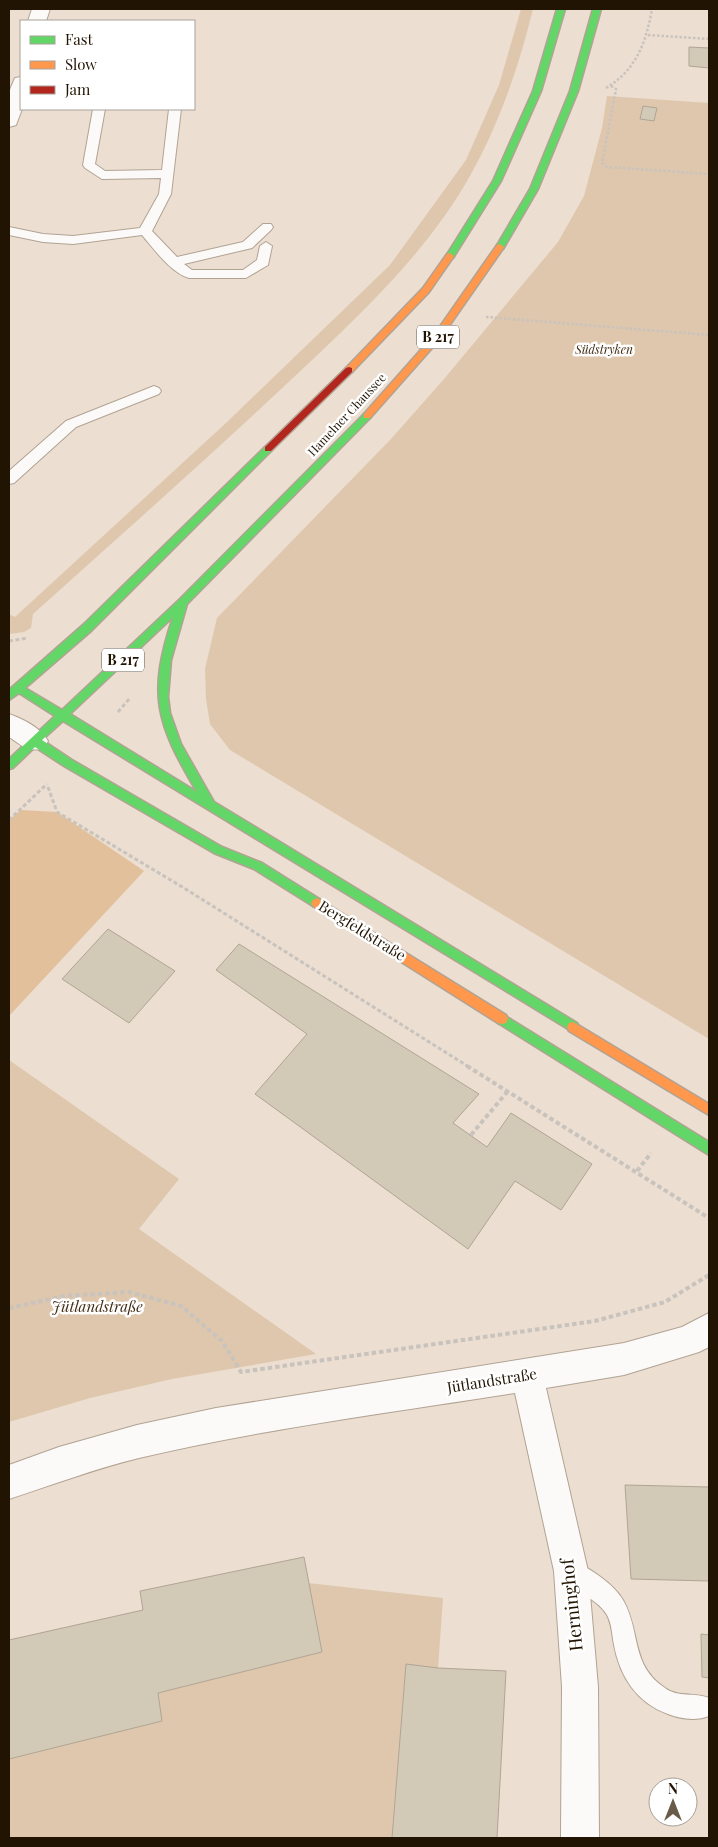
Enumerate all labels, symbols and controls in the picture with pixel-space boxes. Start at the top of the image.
legend [20,20,195,110]
text: Fast [65,29,94,49]
text: Slow [65,54,97,74]
text: Jam [64,79,91,99]
road number: B 217 [417,326,459,348]
park label: Südstryken [574,341,633,357]
street label: Hamelner Chaussee [304,370,389,459]
road number: B 217 [102,648,144,672]
street label: Bergfeldstraße [315,895,410,965]
park label: Jütlandstraße [51,1296,143,1316]
street label: Jütlandstraße [445,1363,538,1397]
street label: Herninghof [554,1556,588,1653]
north arrow [648,1777,698,1827]
text: N [668,1779,678,1798]

